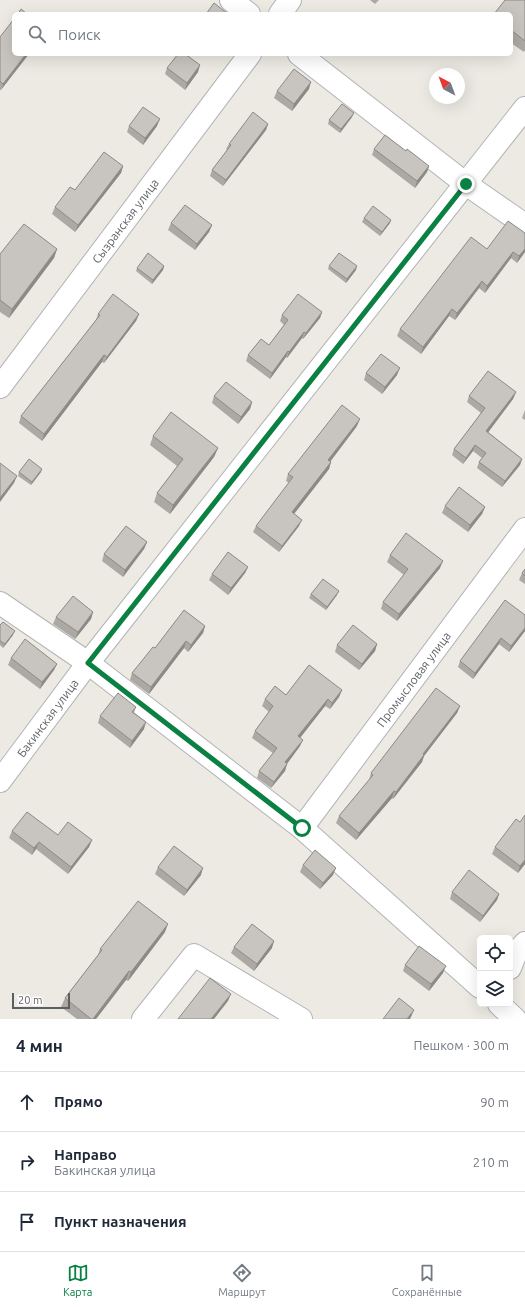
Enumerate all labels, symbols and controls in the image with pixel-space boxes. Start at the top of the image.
search box [12,12,513,56]
icon: search [26,23,48,45]
text: Поиск [58,26,101,43]
north arrow [429,68,465,104]
route end [457,175,475,193]
street label: Сызранская улица [89,176,161,265]
street label: Промысловая улица [374,629,453,729]
street label: Бакинская улица [14,676,81,759]
route start [293,819,311,837]
map controls [477,935,513,1007]
button: locate [477,935,513,971]
button: layers [477,971,513,1007]
scale bar [12,991,70,1010]
text: 20 m [18,994,42,1006]
text: 4 мин [16,1036,63,1055]
text: Пешком · 300 m [413,1038,509,1052]
icon: ahead [16,1091,38,1113]
text: Прямо [54,1093,103,1110]
text: 90 m [480,1095,509,1109]
text: Направо [54,1146,117,1163]
icon: right [16,1151,38,1173]
text: 210 m [473,1155,509,1169]
text: Бакинская улица [54,1163,156,1177]
icon: arrive [16,1211,38,1233]
text: Пункт назначения [54,1213,187,1230]
tab: Карта [63,1262,92,1298]
tab: Маршрут [218,1262,266,1298]
tab: Сохранённые [392,1262,462,1298]

